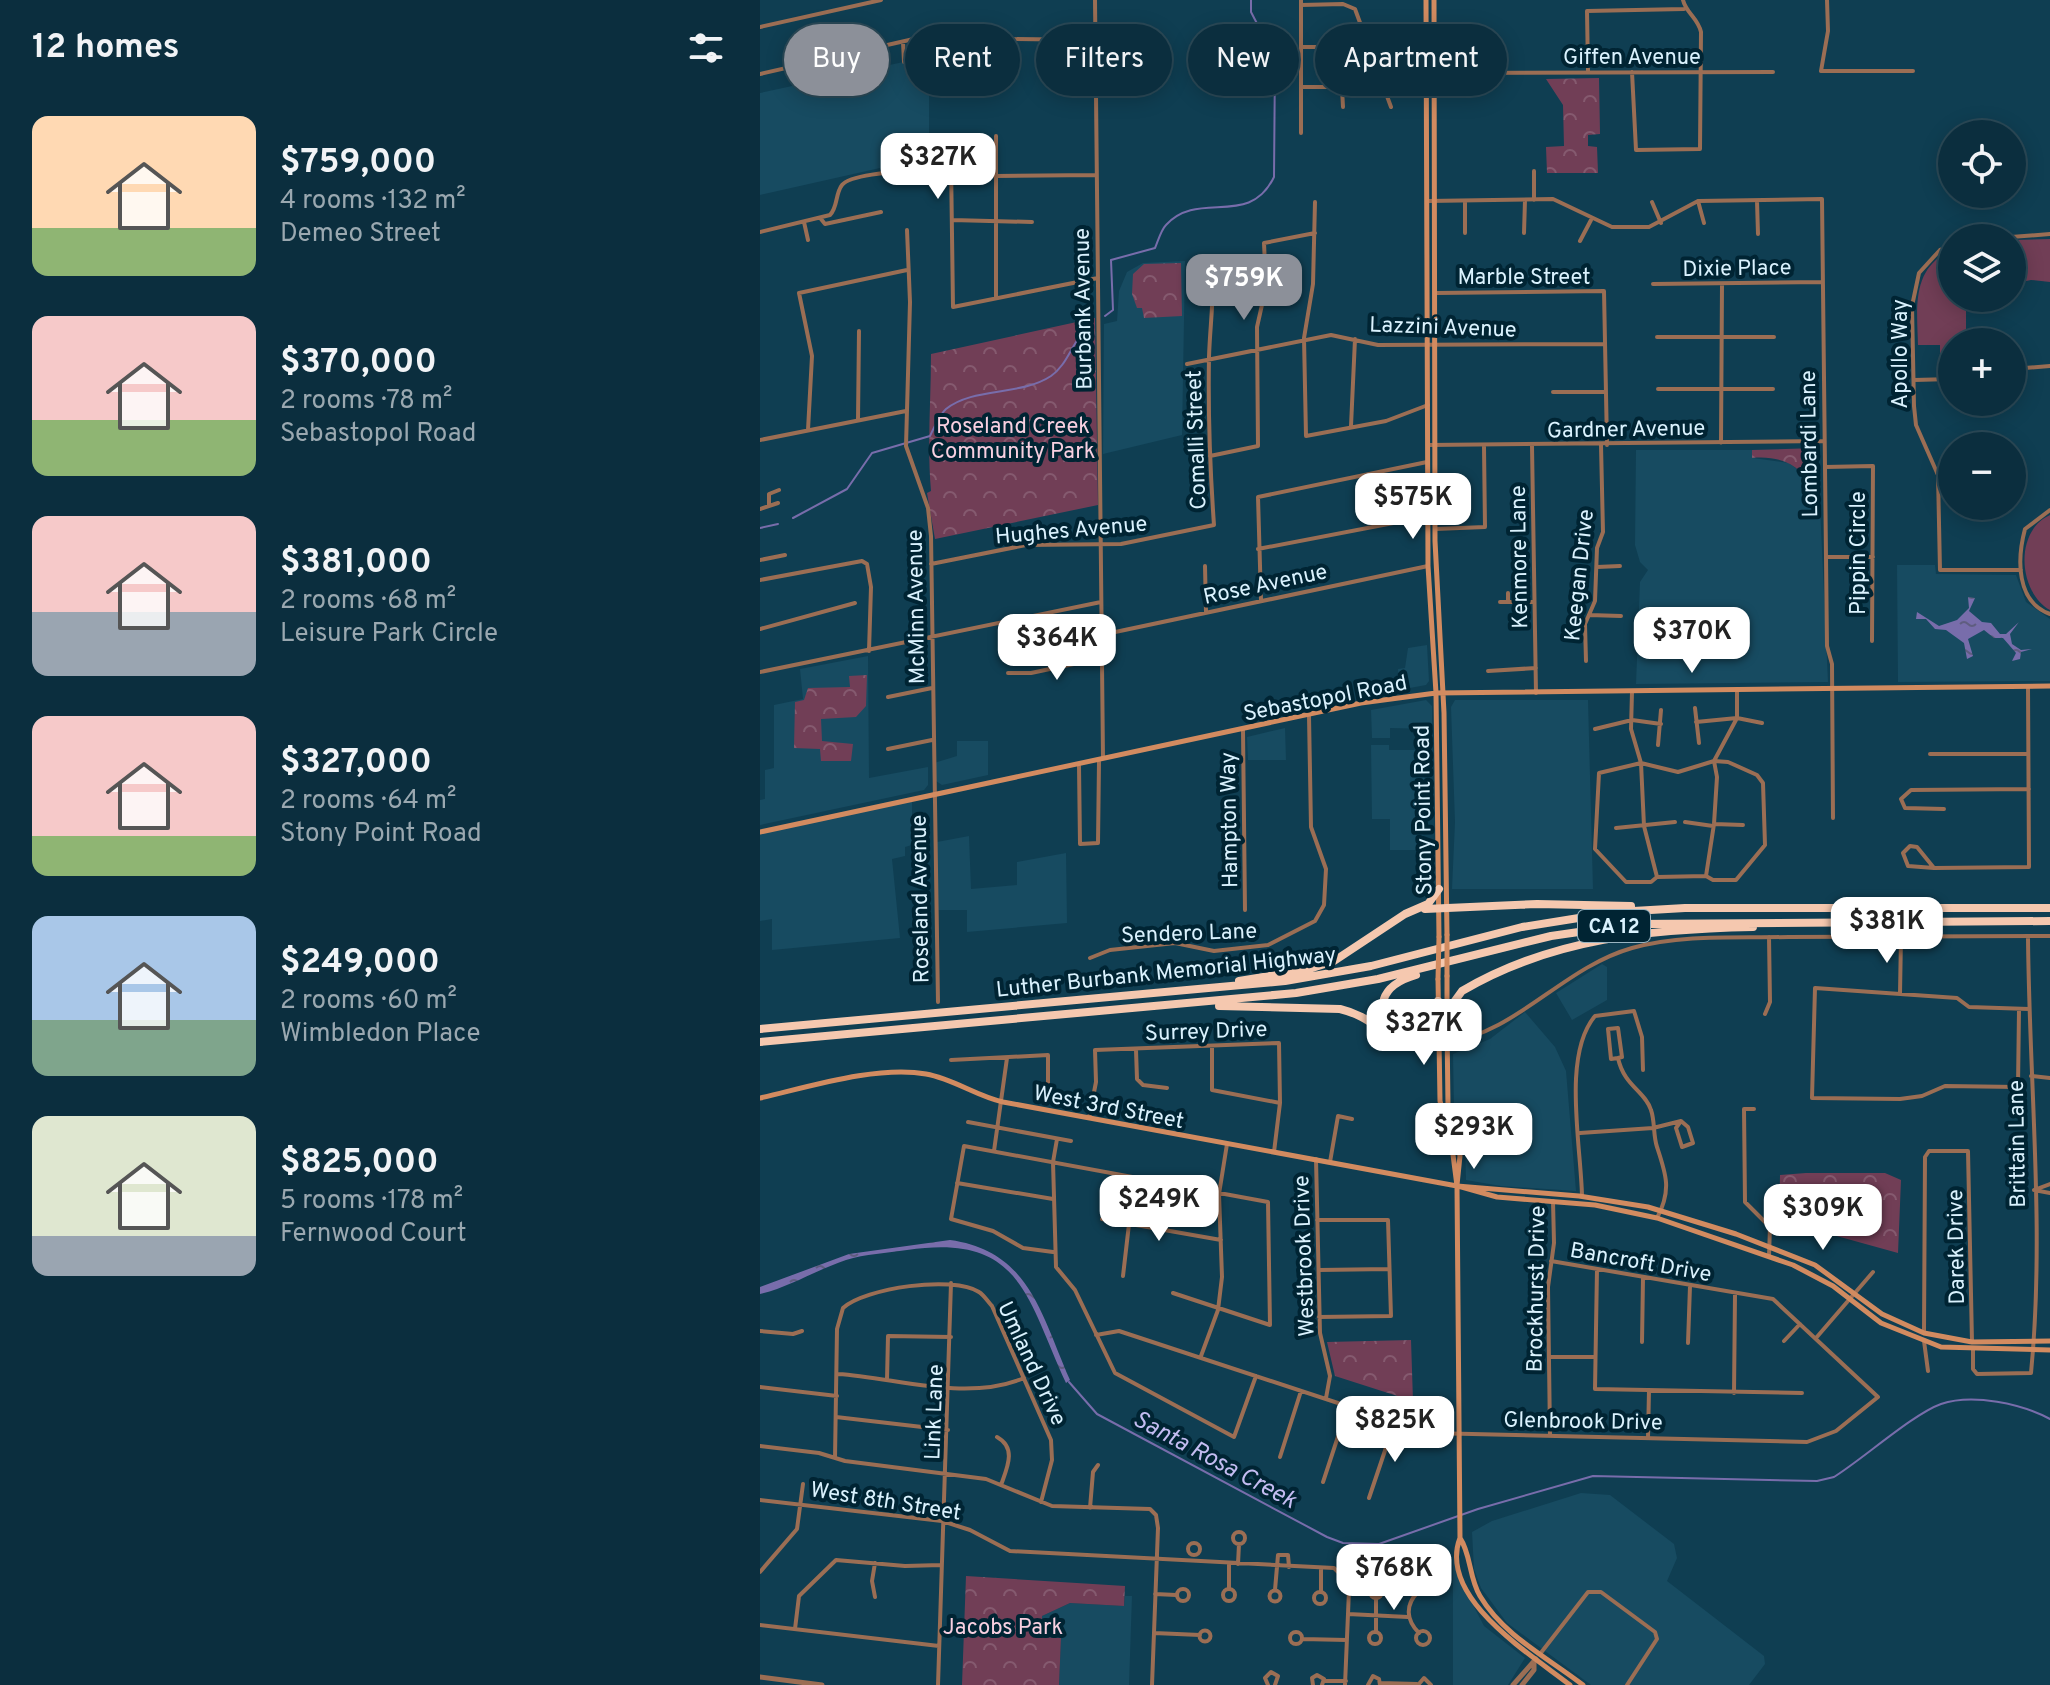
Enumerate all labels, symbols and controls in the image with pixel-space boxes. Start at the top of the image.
chip: Buy [784,24,889,96]
chip: Rent [905,24,1020,96]
chip: Filters [1036,24,1172,96]
chip: New [1188,24,1299,96]
chip: Apartment [1315,24,1507,96]
icon: filters [684,26,728,70]
text: 12 homes [32,27,179,70]
street label: Giffen Avenue [1563,45,1701,72]
map controls [1938,120,2026,520]
button: locate [1938,120,2026,208]
pin: $327K [882,133,994,201]
text: $759,000 [280,142,436,185]
text: $327K [899,142,977,175]
icon: home [96,148,192,244]
text: 4 rooms · 132 m² [280,185,466,218]
text: Demeo Street [280,218,441,251]
button: layers [1938,224,2026,312]
street label: Burbank Avenue [1070,228,1099,390]
pin: $759K [1188,254,1300,322]
street label: Dixie Place [1682,255,1792,284]
text: $759K [1204,263,1284,296]
street label: Marble Street [1457,265,1591,292]
street label: Apollo Way [1888,299,1915,409]
street label: Lazzini Avenue [1369,312,1517,345]
button: + [1938,328,2026,416]
text: $370,000 [280,342,437,385]
icon: home [96,348,192,444]
street label: Comalli Street [1182,370,1213,510]
street label: Lombardi Lane [1796,370,1825,518]
text: 2 rooms · 78 m² [280,385,452,418]
park label: Roseland Creek Community Park [931,414,1095,466]
street label: Gardner Avenue [1547,416,1706,445]
text: Sebastopol Road [280,418,476,451]
button: − [1938,432,2026,520]
pin: $575K [1357,473,1469,541]
text: $575K [1373,482,1453,515]
street label: Kenmore Lane [1506,485,1535,629]
street label: Pippin Circle [1846,491,1873,615]
street label: Keegan Drive [1560,508,1601,643]
street label: Hughes Avenue [994,511,1148,552]
street label: McMinn Avenue [903,529,932,685]
text: $381,000 [280,542,432,585]
icon: home [96,548,192,644]
street label: Rose Avenue [1201,559,1330,612]
text: 2 rooms · 68 m² [280,585,456,618]
pin: $370K [1636,607,1748,675]
pin: $364K [1001,614,1113,682]
text: $370K [1652,616,1732,649]
text: Leisure Park Circle [280,618,498,651]
text: $364K [1016,623,1098,656]
street label: Sebastopol Road [1241,670,1410,729]
street label: Stony Point Road [1410,724,1439,895]
text: $327,000 [280,742,432,785]
icon: home [96,748,192,844]
street label: Hampton Way [1216,752,1245,888]
text: 2 rooms · 64 m² [280,785,456,818]
street label: Roseland Avenue [907,814,936,983]
text: Stony Point Road [280,818,482,851]
pin: $381K [1831,897,1943,965]
text: $381K [1849,906,1925,939]
road number: CA 12 [1578,910,1650,942]
street label: Sendero Lane [1121,919,1258,950]
text: $249,000 [280,942,440,985]
street label: Luther Burbank Memorial Highway [995,942,1338,1005]
icon: home [96,948,192,1044]
text: 2 rooms · 60 m² [280,985,457,1018]
pin: $327K [1368,999,1480,1067]
text: $327K [1385,1008,1463,1041]
street label: Surrey Drive [1144,1017,1268,1048]
text: Wimbledon Place [280,1018,481,1051]
street label: Brittain Lane [2004,1080,2033,1208]
street label: West 3rd Street [1031,1081,1186,1136]
pin: $293K [1418,1103,1530,1171]
text: $293K [1433,1112,1515,1145]
text: $825,000 [280,1142,439,1185]
icon: home [96,1148,192,1244]
pin: $249K [1103,1175,1215,1243]
street label: Westbrook Drive [1289,1175,1322,1337]
text: $249K [1118,1184,1200,1217]
pin: $309K [1767,1184,1879,1252]
text: 5 rooms · 178 m² [280,1185,463,1218]
street label: Darek Drive [1943,1189,1972,1305]
text: $309K [1782,1193,1864,1226]
street label: Brockhurst Drive [1523,1205,1552,1373]
text: Fernwood Court [280,1218,467,1251]
street label: Bancroft Drive [1568,1238,1714,1289]
street label: Umland Drive [990,1298,1071,1430]
street label: Link Lane [920,1364,951,1460]
pin: $825K [1339,1396,1451,1464]
water label: Santa Rosa Creek [1127,1405,1302,1517]
text: $825K [1354,1405,1436,1438]
street label: Glenbrook Drive [1503,1408,1663,1437]
street label: West 8th Street [808,1477,963,1528]
pin: $768K [1338,1544,1450,1612]
text: $768K [1354,1553,1434,1586]
park label: Jacobs Park [943,1615,1063,1642]

